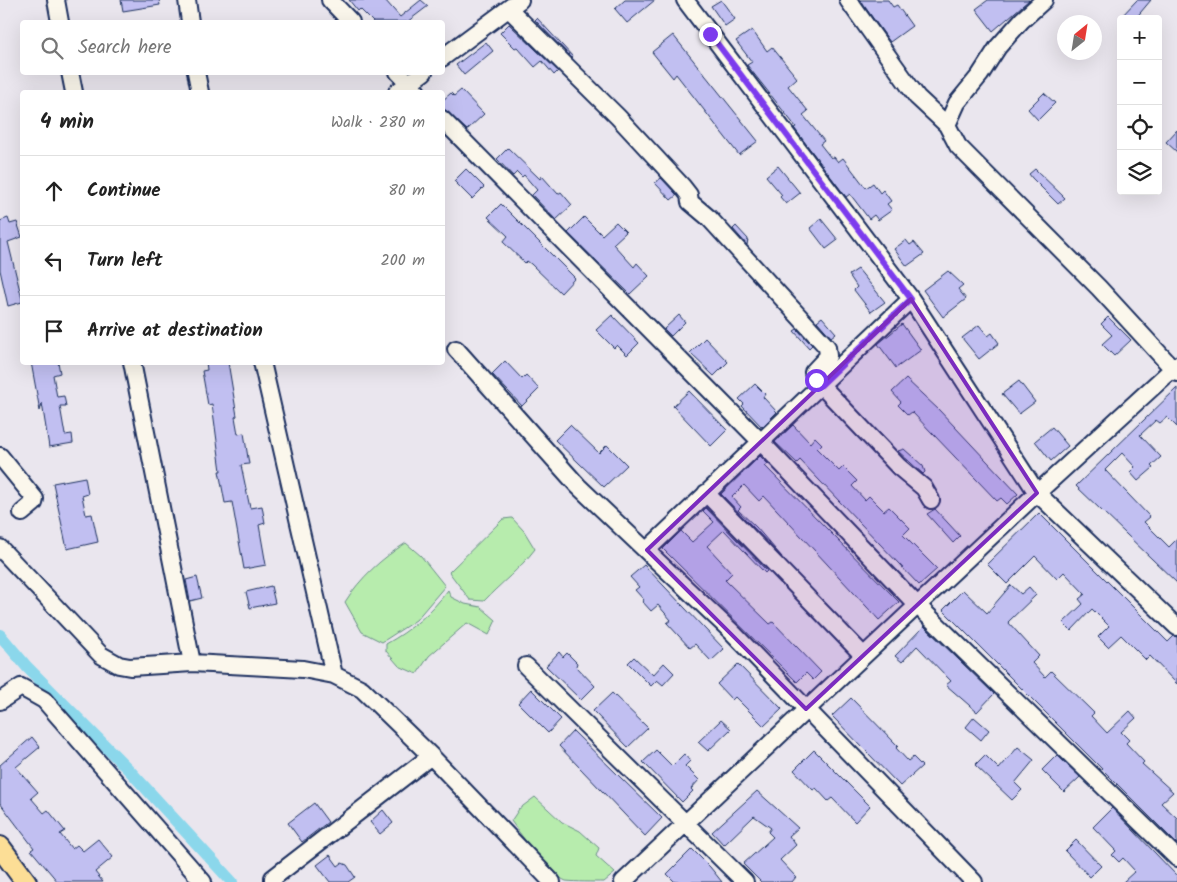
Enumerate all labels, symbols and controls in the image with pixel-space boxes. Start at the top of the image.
north arrow [1057,15,1102,60]
map controls [1117,15,1162,195]
button: + [1117,15,1162,60]
search box [20,20,445,75]
route end [699,23,722,46]
text: Search here [78,33,172,63]
icon: search [38,34,66,62]
button: − [1117,60,1162,105]
button: locate [1117,105,1162,150]
text: 4 min [40,106,94,139]
text: Walk · 280 m [331,110,425,135]
button: layers [1117,150,1162,195]
text: Continue [87,176,160,206]
icon: ahead [40,177,68,205]
text: 80 m [388,178,425,203]
text: Turn left [87,246,162,276]
icon: left [40,247,68,275]
text: 200 m [381,248,425,273]
text: Arrive at destination [87,316,263,346]
icon: arrive [40,317,68,345]
route start [805,369,828,392]

